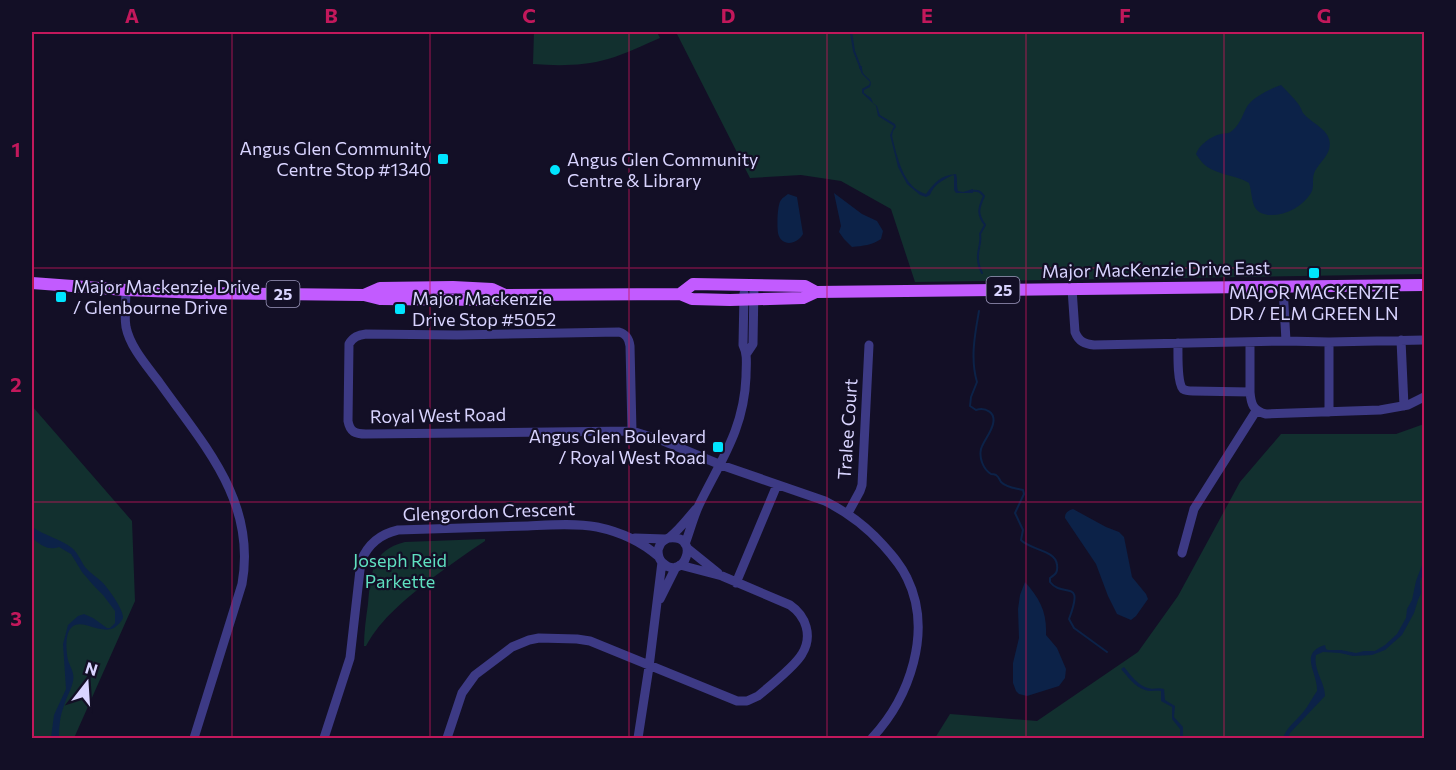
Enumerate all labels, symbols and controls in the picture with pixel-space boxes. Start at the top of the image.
text: A [125,3,139,27]
text: B [324,3,338,27]
text: C [522,3,536,27]
text: D [721,3,735,27]
text: E [921,3,933,27]
text: F [1119,3,1131,27]
text: G [1317,3,1331,27]
text: 1 [11,137,21,161]
place label: Angus Glen Community Centre Stop #1340 [240,137,431,180]
place label: Angus Glen Community Centre & Library [567,148,758,191]
marker: Angus Glen Community Centre Stop #1340 [436,152,450,166]
marker: Angus Glen Community Centre & Library [548,163,562,177]
street label: Major MacKenzie Drive East [1042,256,1270,282]
marker: MAJOR MACKENZIE DR / ELM GREEN LN [1307,266,1321,280]
place label: Major Mackenzie Drive / Glenbourne Drive [73,275,260,318]
road number: 25 [986,277,1020,303]
road number: 25 [266,281,300,307]
place label: MAJOR MACKENZIE DR / ELM GREEN LN [1229,281,1399,324]
place label: Major Mackenzie Drive Stop #5052 [412,287,556,330]
marker: Major Mackenzie Drive / Glenbourne Drive [54,290,68,304]
marker: Major Mackenzie Drive Stop #5052 [393,302,407,316]
text: 2 [10,372,22,396]
street label: Tralee Court [832,378,862,480]
street label: Royal West Road [370,403,506,427]
place label: Angus Glen Boulevard / Royal West Road [529,425,706,468]
marker: Angus Glen Boulevard / Royal West Road [711,440,725,454]
street label: Glengordon Crescent [402,497,576,525]
park label: Joseph Reid Parkette [353,549,447,592]
text: 3 [10,606,22,630]
north arrow [57,653,117,713]
text: N [83,657,100,679]

